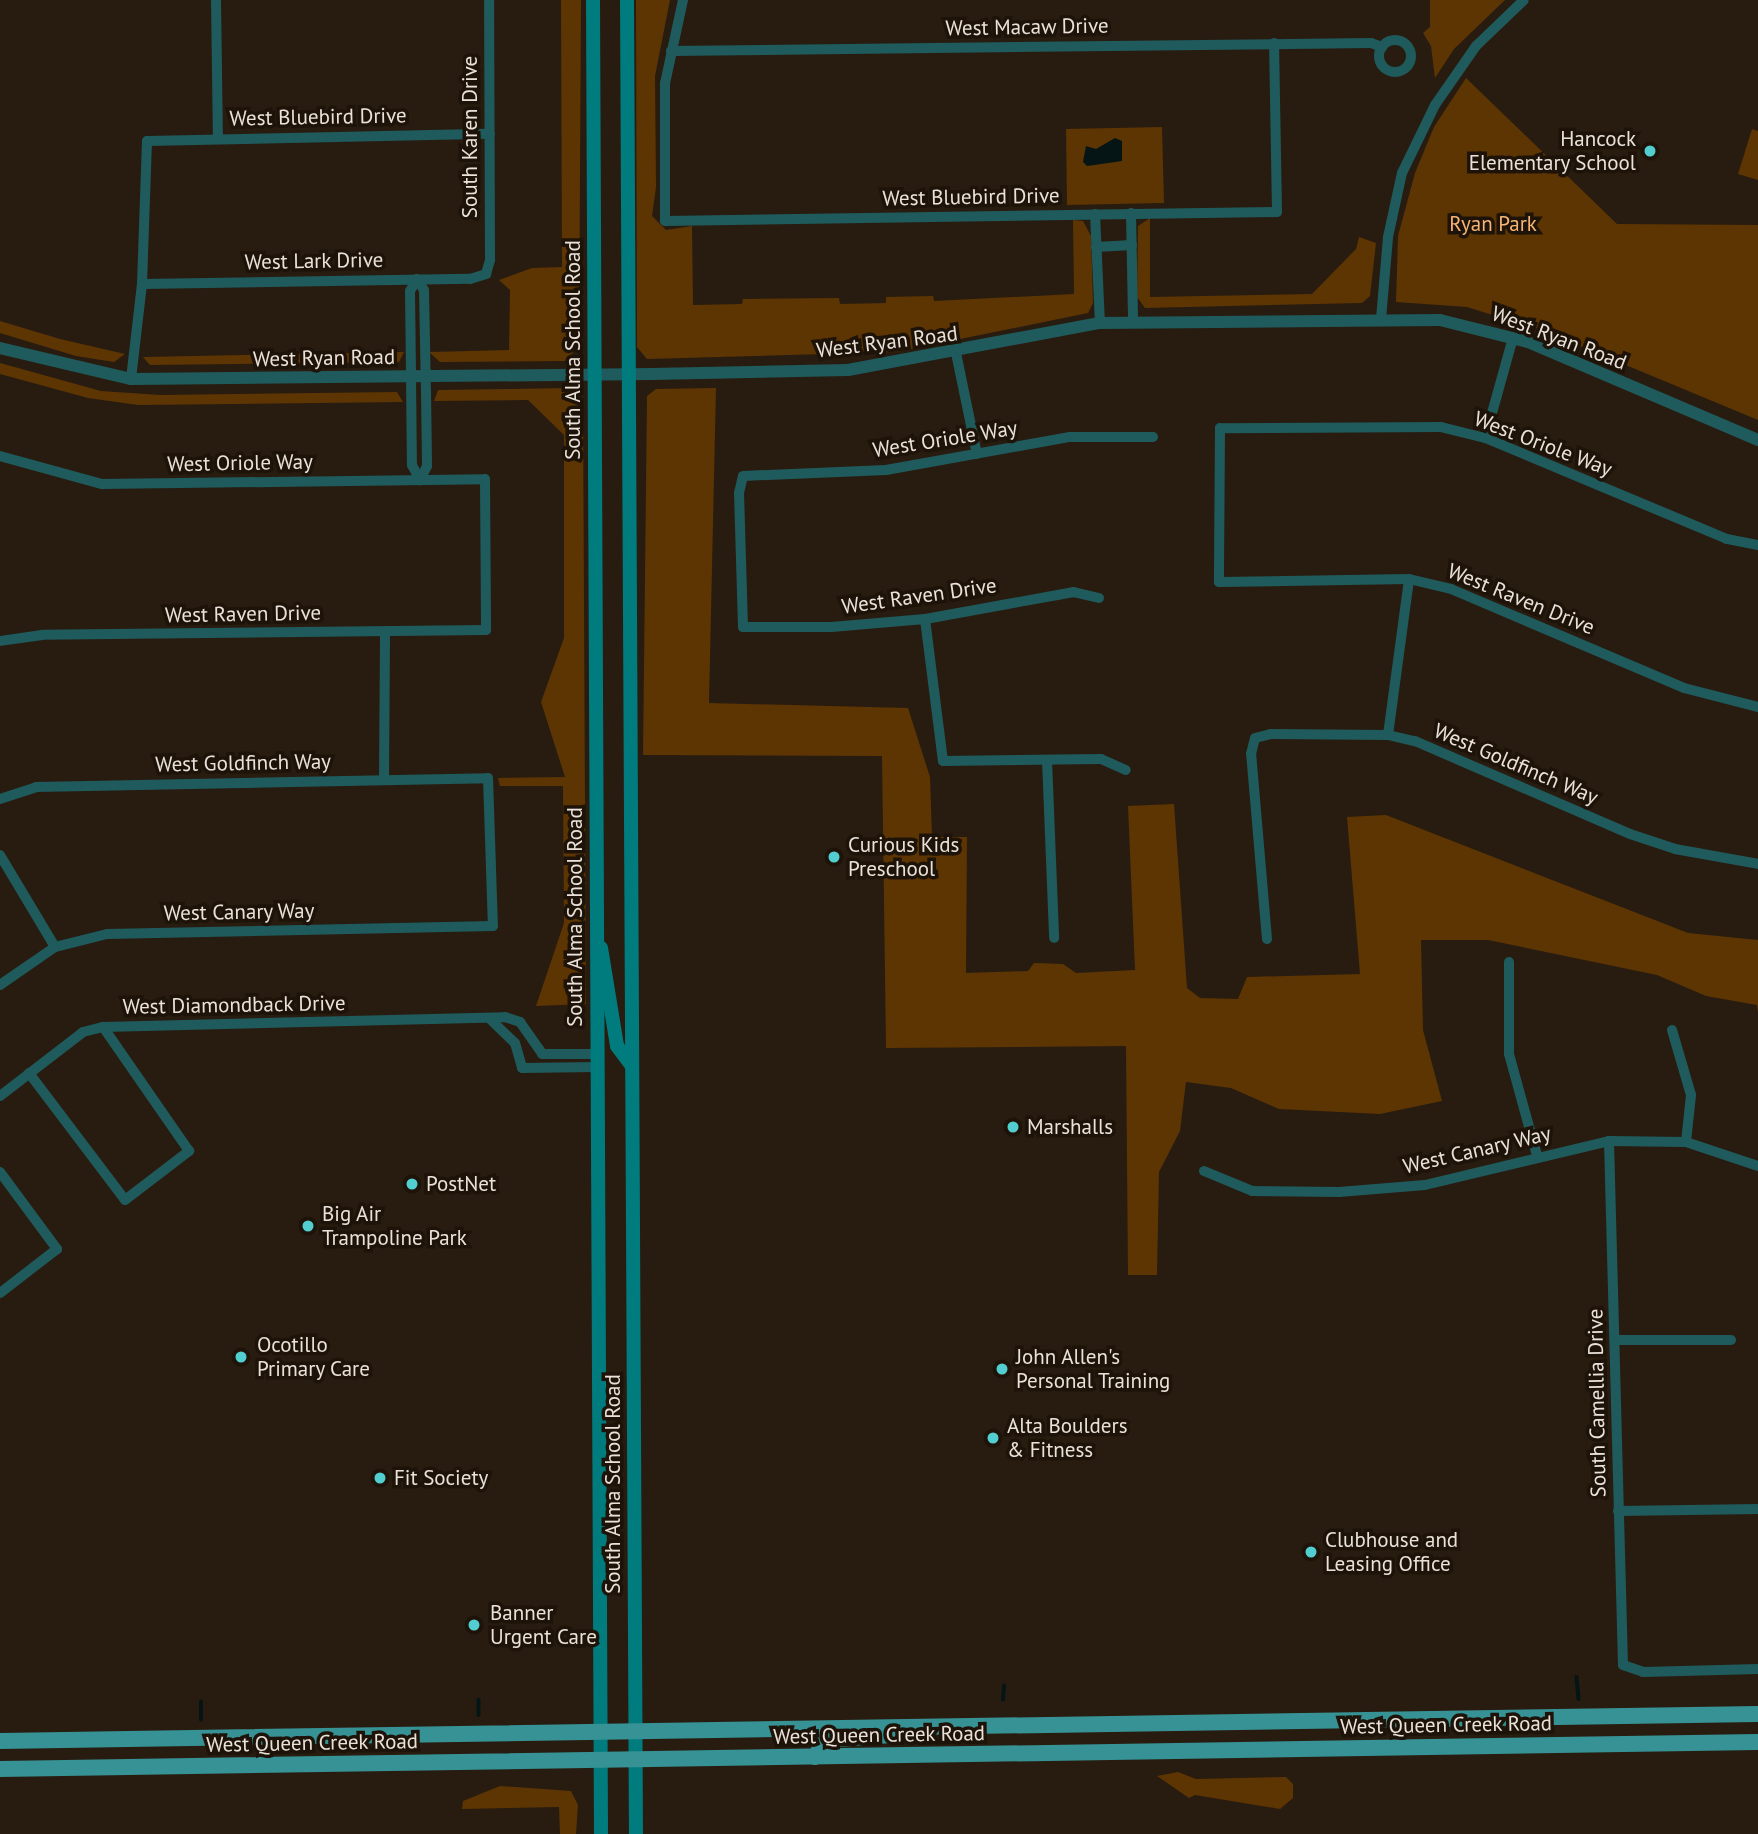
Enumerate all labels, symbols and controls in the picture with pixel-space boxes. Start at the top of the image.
street label: West Macaw Drive [945,13,1109,41]
street label: South Karen Drive [457,56,483,218]
street label: West Bluebird Drive [229,103,407,131]
place label: Hancock Elementary School [1468,126,1636,176]
marker: Hancock Elementary School [1642,143,1658,159]
street label: West Bluebird Drive [882,183,1060,211]
park label: Ryan Park [1449,211,1537,237]
street label: South Alma School Road [560,240,586,460]
street label: West Lark Drive [244,247,384,275]
street label: West Ryan Road [1488,301,1630,375]
street label: West Ryan Road [815,321,959,363]
street label: West Ryan Road [253,344,395,372]
street label: West Oriole Way [1470,406,1616,482]
street label: West Oriole Way [871,415,1019,463]
street label: West Oriole Way [167,449,313,477]
street label: West Raven Drive [1444,558,1598,640]
street label: West Raven Drive [840,573,998,619]
street label: West Raven Drive [165,600,321,628]
street label: West Goldfinch Way [1430,718,1602,810]
street label: West Goldfinch Way [155,749,331,777]
street label: South Alma School Road [562,807,588,1027]
place label: Curious Kids Preschool [848,832,959,882]
marker: Curious Kids Preschool [826,849,842,865]
street label: West Canary Way [163,898,315,926]
street label: West Diamondback Drive [122,990,346,1020]
place label: Marshalls [1027,1114,1113,1140]
marker: Marshalls [1005,1119,1021,1135]
street label: West Canary Way [1400,1121,1554,1179]
place label: PostNet [426,1171,496,1197]
marker: PostNet [404,1176,420,1192]
place label: Big Air Trampoline Park [322,1201,467,1251]
marker: Big Air Trampoline Park [300,1218,316,1234]
street label: South Camellia Drive [1583,1308,1611,1498]
place label: Ocotillo Primary Care [257,1332,371,1382]
place label: John Allen's Personal Training [1016,1344,1171,1394]
marker: Ocotillo Primary Care [231,1347,251,1367]
marker: John Allen's Personal Training [994,1361,1010,1377]
street label: South Alma School Road [600,1374,626,1594]
place label: Alta Boulders & Fitness [1007,1413,1127,1463]
marker: Alta Boulders & Fitness [985,1430,1001,1446]
place label: Fit Society [394,1465,488,1491]
marker: Fit Society [372,1470,388,1486]
place label: Clubhouse and Leasing Office [1325,1527,1458,1577]
marker: Clubhouse and Leasing Office [1303,1544,1319,1560]
place label: Banner Urgent Care [490,1600,597,1650]
marker: Banner Urgent Care [464,1615,484,1635]
street label: West Queen Creek Road [1339,1711,1553,1739]
street label: West Queen Creek Road [772,1721,986,1749]
street label: West Queen Creek Road [205,1729,419,1757]

